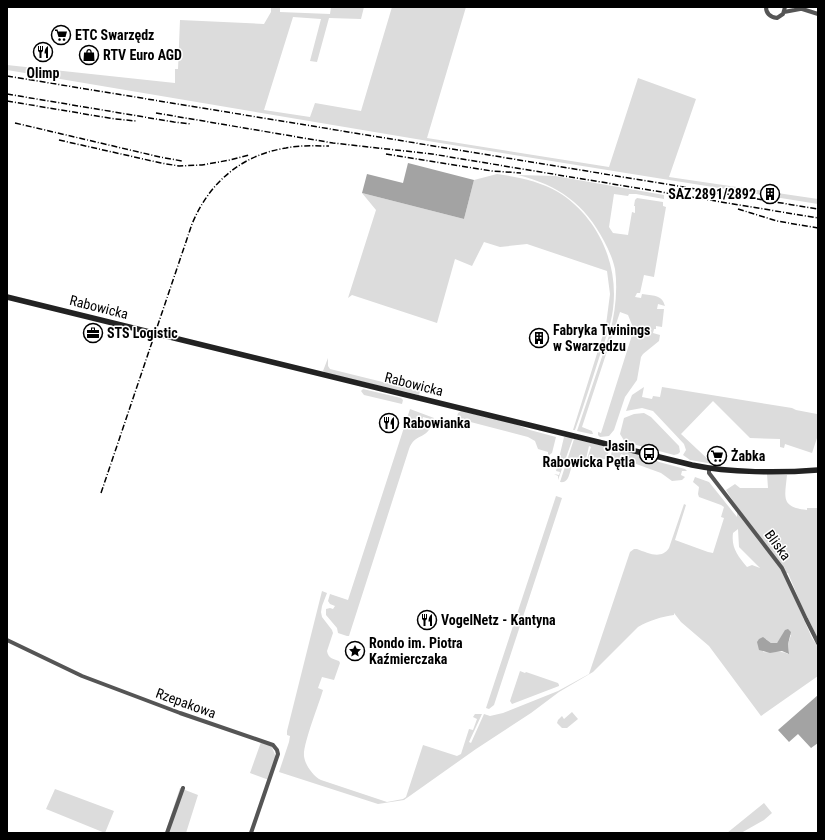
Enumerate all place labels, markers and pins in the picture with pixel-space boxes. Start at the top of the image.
supermarket icon: ETC Swarzędz [50,24,72,46]
place label: ETC Swarzędz [75,27,154,43]
restaurant icon: Olimp [32,41,54,63]
shop icon: RTV Euro AGD [78,44,100,66]
place label: RTV Euro AGD [103,47,182,63]
place label: Olimp [27,65,59,81]
building icon: SAZ 2891/2892 [759,183,781,205]
place label: SAZ 2891/2892 [668,186,756,202]
office icon: STS Logistic [82,322,104,344]
place label: Fabryka Twinings w Swarzędzu [553,322,650,354]
place label: STS Logistic [107,325,178,341]
building icon: Fabryka Twinings w Swarzędzu [528,327,550,349]
restaurant icon: Rabowianka [378,412,400,434]
place label: Rabowianka [403,415,471,431]
place label: Jasin Rabowicka Pętla [542,438,635,470]
bus stop icon: Jasin Rabowicka Pętla [638,443,660,465]
supermarket icon: Żabka [706,445,728,467]
place label: Żabka [731,448,766,464]
restaurant icon: VogelNetz - Kantyna [416,609,438,631]
place label: VogelNetz - Kantyna [441,612,556,628]
place label: Rondo im. Piotra Kaźmierczaka [369,635,463,667]
place icon: Rondo im. Piotra Kaźmierczaka [344,640,366,662]

